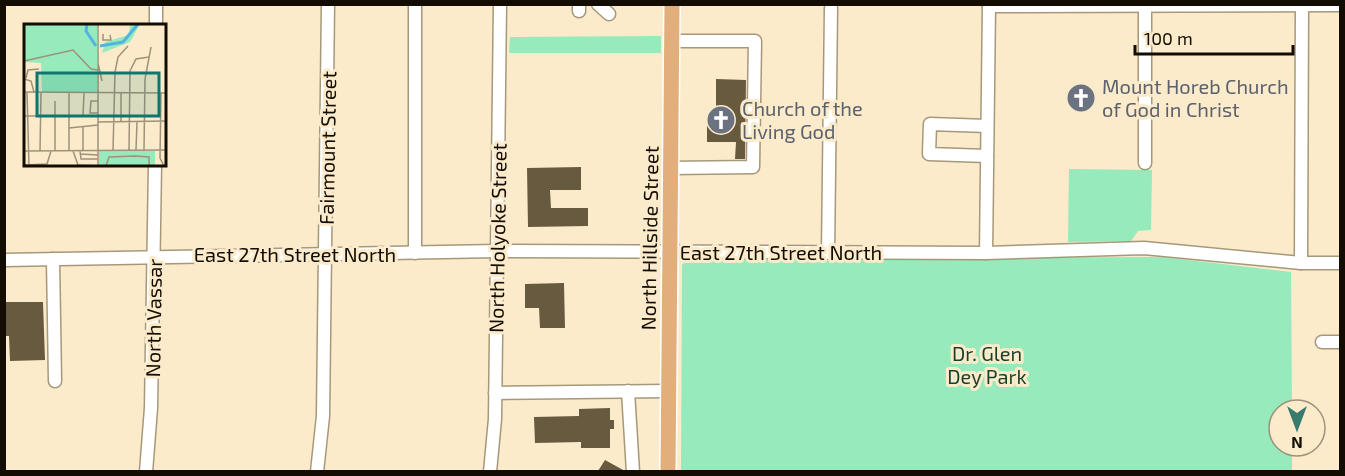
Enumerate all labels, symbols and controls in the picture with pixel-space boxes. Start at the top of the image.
scale bar [1135,18,1292,56]
inset map [24,24,166,166]
text: 100 m [1144,27,1193,49]
street label: Fairmount Street [314,71,340,225]
place label: Mount Horeb Church of God in Christ [1102,74,1289,121]
church icon: Mount Horeb Church of God in Christ [1065,82,1097,114]
place label: Church of the Living God [742,96,863,143]
church icon: Church of the Living God [705,104,737,136]
street label: North Holyoke Street [483,142,511,333]
street label: North Hillside Street [635,145,663,331]
street label: East 27th Street North [680,240,882,264]
street label: East 27th Street North [194,242,396,266]
street label: North Vassar [140,258,166,378]
park label: Dr. Glen Dey Park [947,341,1027,388]
north arrow [1267,398,1327,458]
text: N [1291,434,1303,453]

